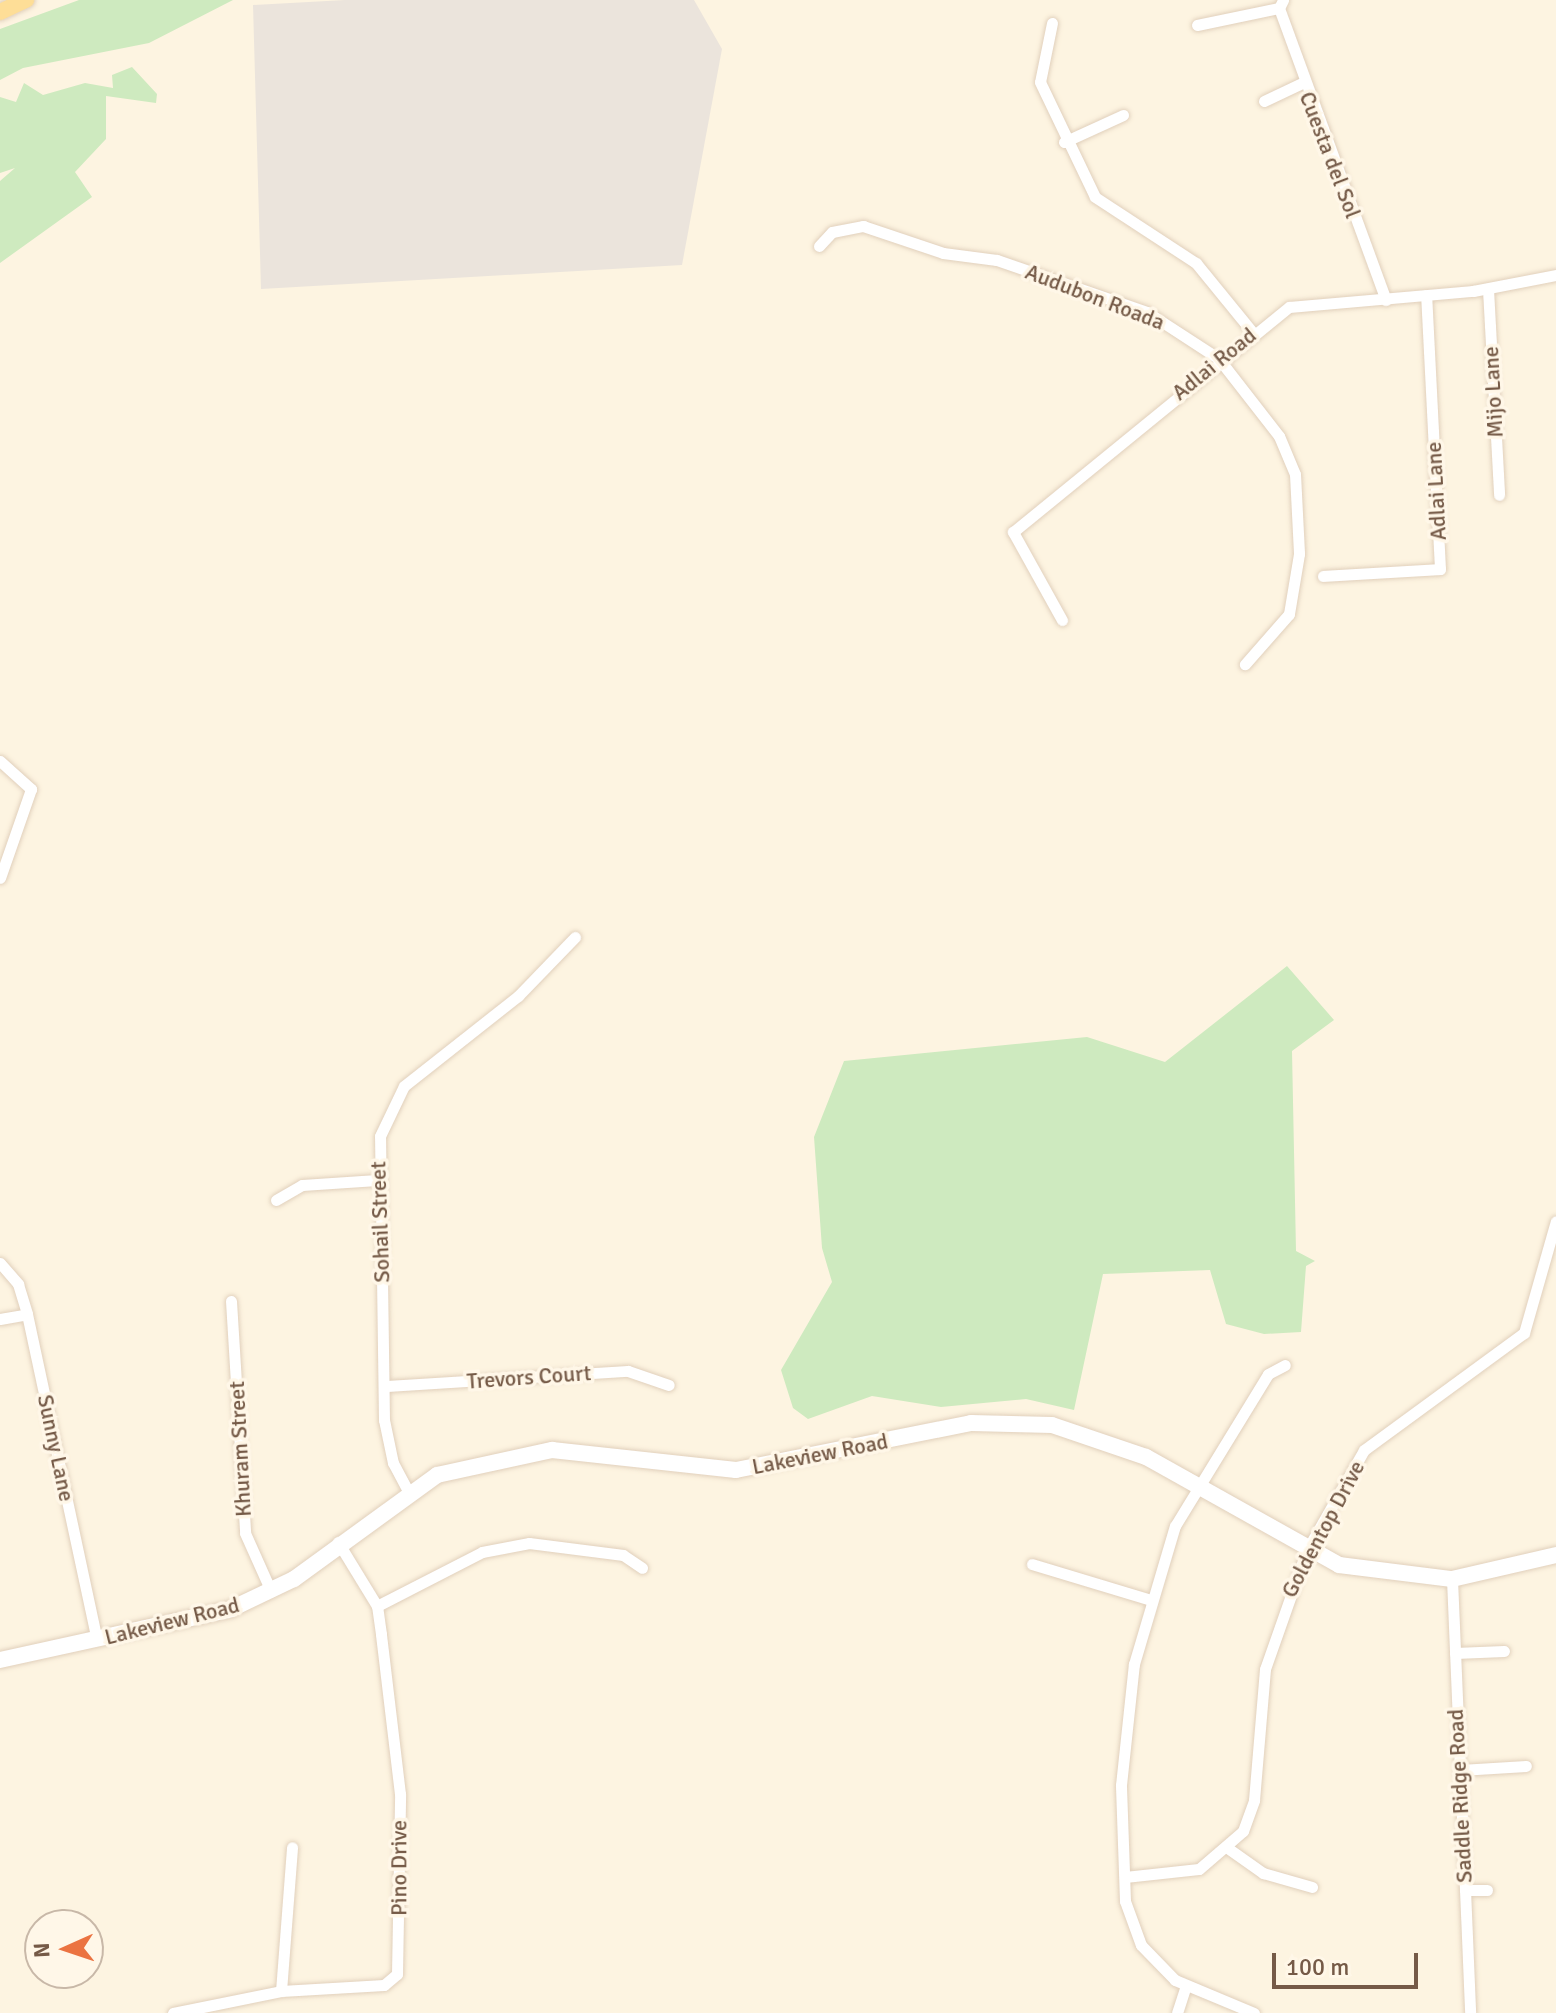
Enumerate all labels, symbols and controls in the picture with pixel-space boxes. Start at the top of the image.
street label: Cuesta del Sol [1294,88,1366,222]
street label: Audubon Roada [1022,258,1168,336]
street label: Adlai Road [1167,322,1261,406]
street label: Mijo Lane [1477,346,1509,438]
street label: Adlai Lane [1420,441,1452,541]
street label: Sohail Street [365,1161,395,1283]
street label: Trevors Court [466,1359,592,1395]
street label: Khuram Street [223,1380,257,1518]
street label: Sunny Lane [32,1392,80,1504]
street label: Lakeview Road [750,1428,890,1480]
street label: Goldentop Drive [1276,1456,1370,1602]
street label: Lakeview Road [102,1591,242,1651]
street label: Saddle Ridge Road [1442,1708,1478,1884]
street label: Pino Drive [386,1820,412,1916]
north arrow [24,1909,104,1989]
scale bar [1276,1937,1422,1987]
text: N [28,1942,55,1959]
text: 100 m [1286,1952,1349,1982]

